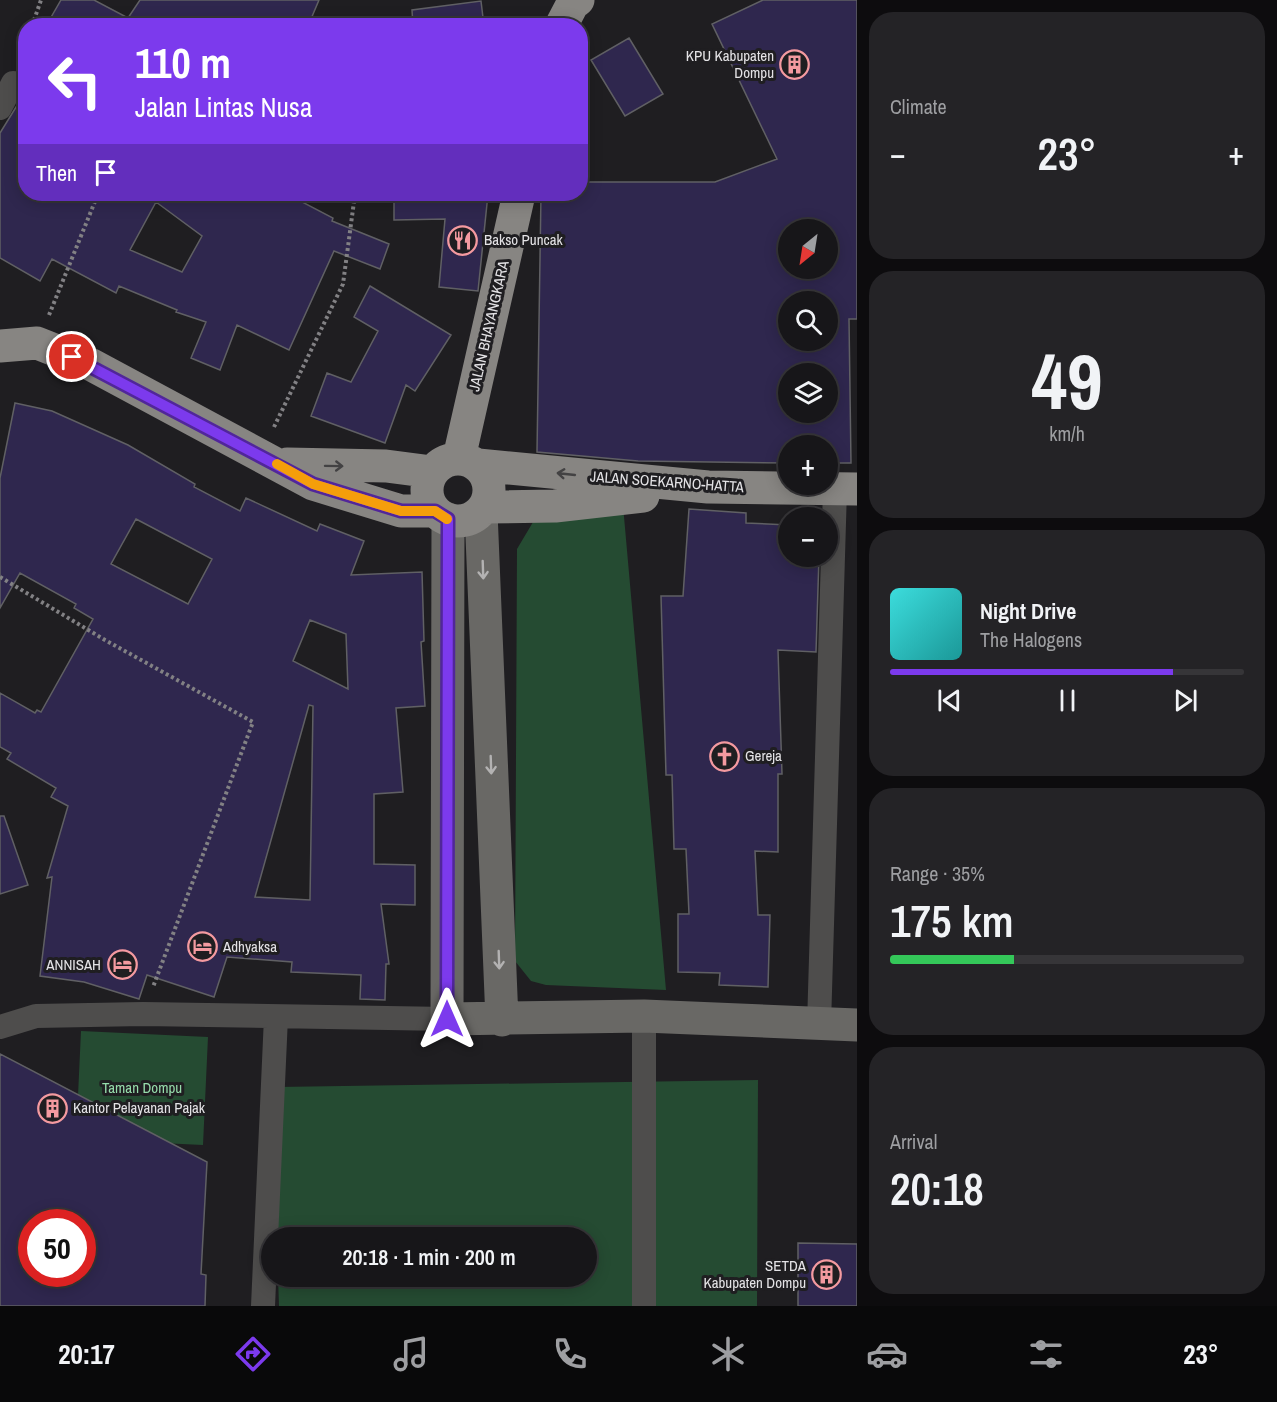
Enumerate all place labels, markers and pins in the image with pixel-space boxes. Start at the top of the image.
place label: KPU Kabupaten Dompu [686,45,774,83]
building icon: KPU Kabupaten Dompu [779,49,811,81]
restaurant icon: Bakso Puncak [447,224,479,256]
place label: Bakso Puncak [484,229,563,250]
pin [46,331,97,382]
church icon: Gereja [708,740,740,772]
place label: Gereja [745,745,782,766]
hotel icon: Adhyaksa [186,931,218,963]
place label: Adhyaksa [222,936,277,957]
hotel icon: ANNISAH [106,949,138,981]
place label: ANNISAH [45,954,101,975]
building icon: Kantor Pelayanan Pajak [36,1092,68,1124]
place label: Kantor Pelayanan Pajak [73,1097,206,1118]
place label: SETDA Kabupaten Dompu [703,1255,807,1293]
building icon: SETDA Kabupaten Dompu [811,1259,843,1291]

